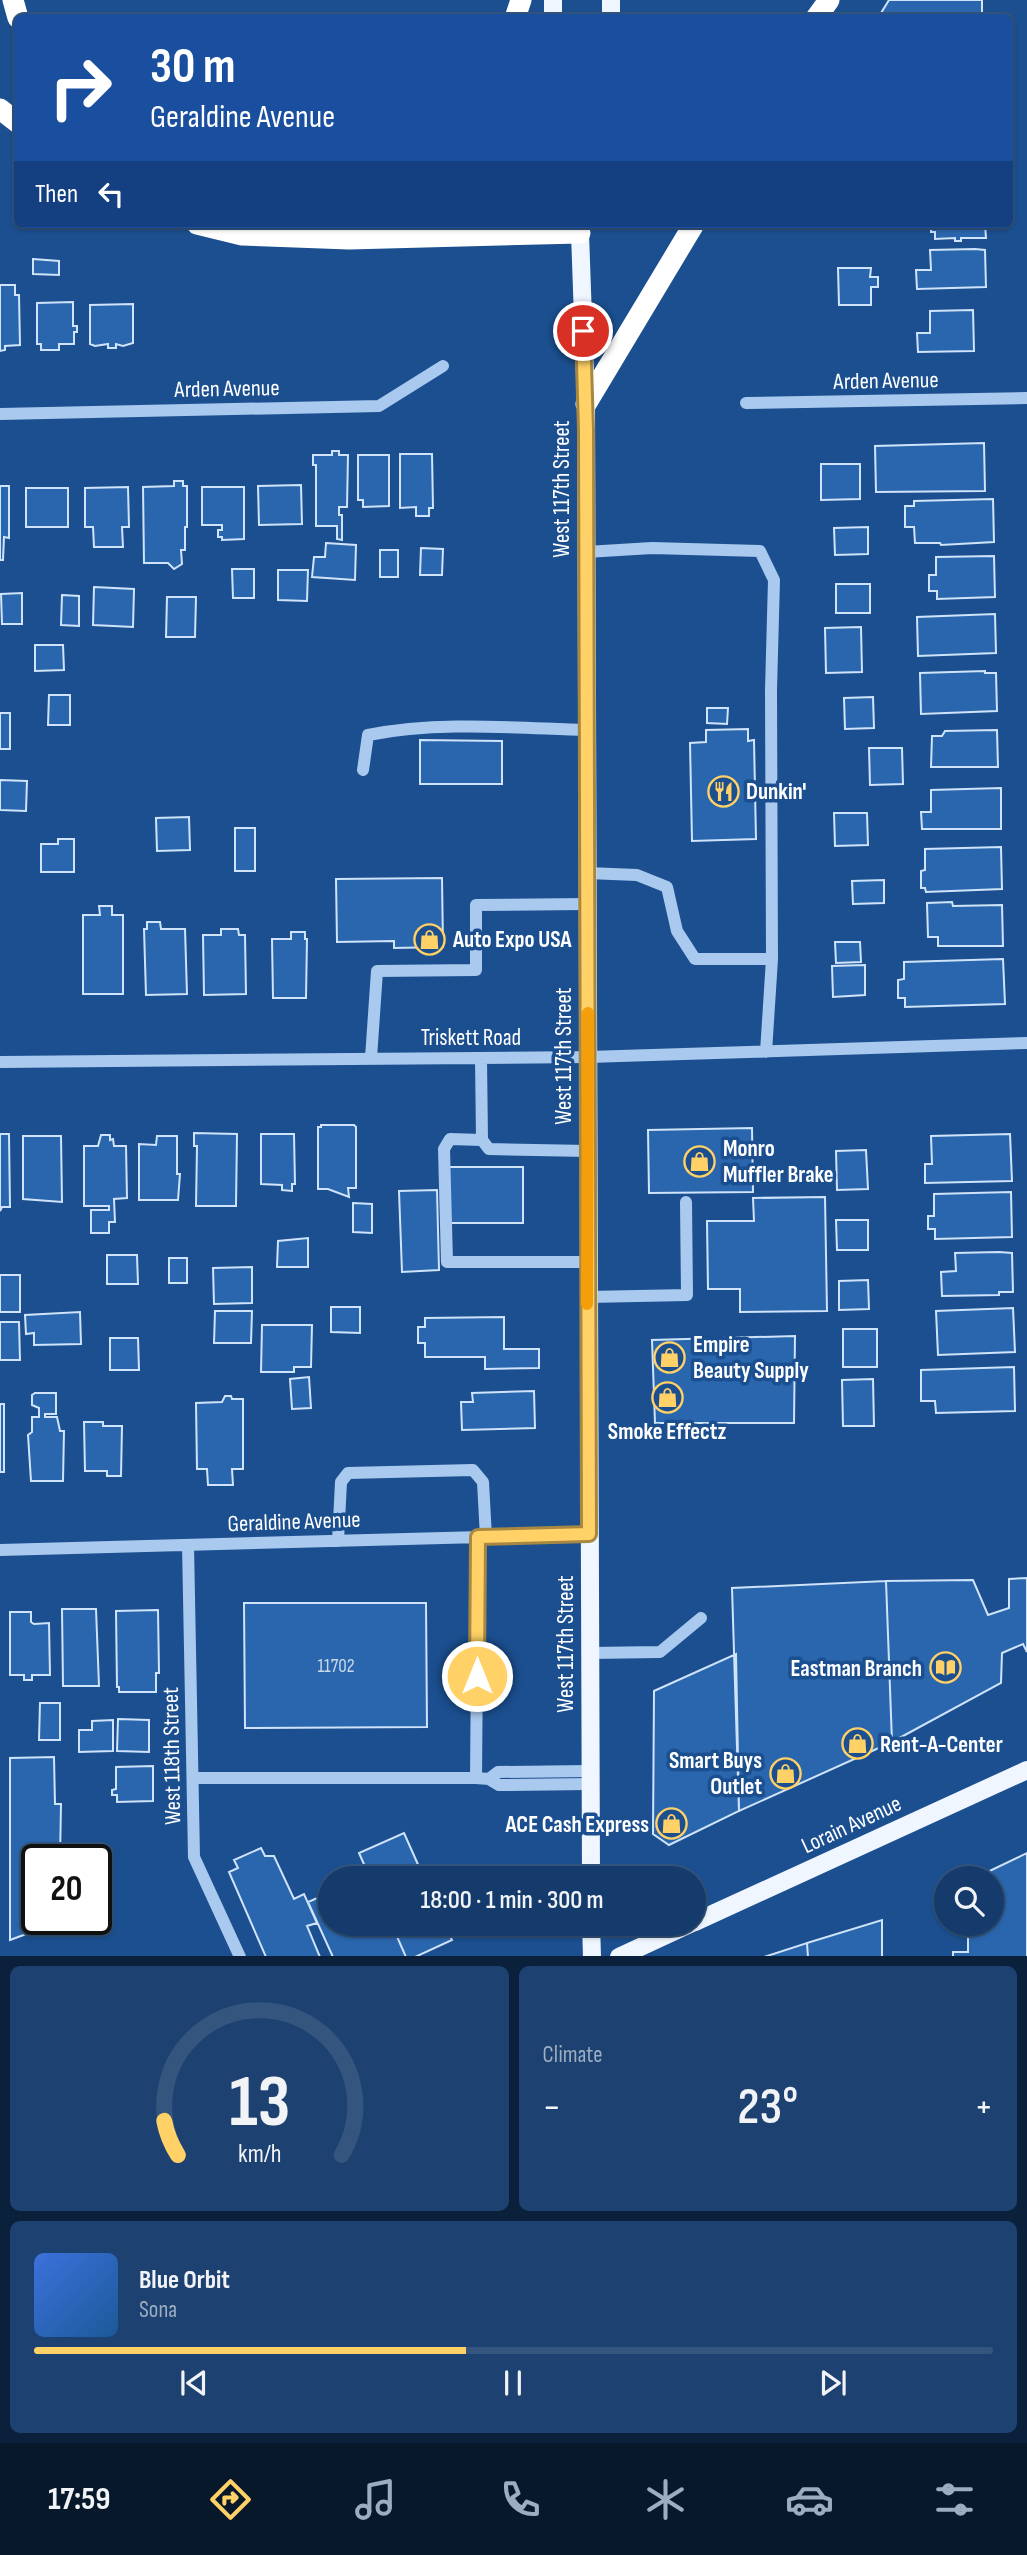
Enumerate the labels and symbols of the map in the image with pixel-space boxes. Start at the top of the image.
pin [553,301,613,361]
street label: Arden Avenue [832,366,939,396]
street label: Arden Avenue [173,374,280,404]
street label: West 117th Street [548,420,576,558]
restaurant icon: Dunkin' [706,774,740,808]
place label: Dunkin' [746,778,806,806]
shop icon: Auto Expo USA [413,922,447,956]
place label: Auto Expo USA [452,926,573,954]
street label: West 117th Street [550,987,578,1125]
street label: Triskett Road [421,1024,521,1052]
place label: Monro Muffler Brake [723,1135,834,1189]
shop icon: Monro Muffler Brake [683,1144,717,1178]
place label: Empire Beauty Supply [693,1331,809,1385]
shop icon: Empire Beauty Supply [653,1340,687,1374]
shop icon: Smoke Effectz [650,1380,684,1414]
place label: Smoke Effectz [608,1418,726,1446]
street label: Geraldine Avenue [227,1506,361,1538]
street label: West 117th Street [552,1575,580,1713]
position arrow [440,1639,514,1713]
library icon: Eastman Branch [928,1651,962,1685]
house number: 11702 [317,1655,355,1678]
place label: Eastman Branch [791,1655,922,1683]
street label: West 118th Street [157,1687,187,1825]
shop icon: Rent-A-Center [840,1727,874,1761]
place label: Rent-A-Center [880,1731,1003,1759]
place label: Smart Buys Outlet [669,1747,762,1801]
shop icon: Smart Buys Outlet [768,1756,802,1790]
street label: Lorain Avenue [797,1790,906,1860]
shop icon: ACE Cash Express [655,1807,689,1841]
place label: ACE Cash Express [505,1811,649,1839]
speed limit sign: 20 [21,1844,112,1935]

